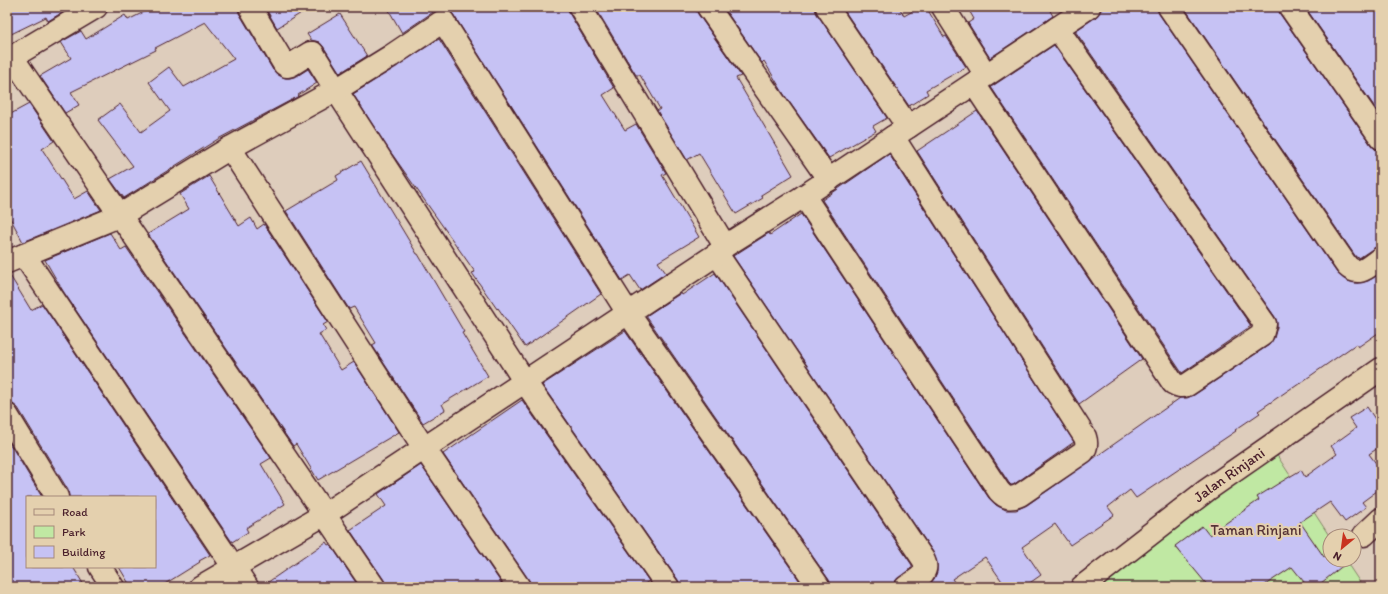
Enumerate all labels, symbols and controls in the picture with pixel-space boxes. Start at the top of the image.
street label: Jalan Rinjani [1190,444,1268,506]
legend [26,496,156,568]
text: Road [62,505,88,519]
park label: Taman Rinjani [1210,521,1302,539]
text: Park [62,525,86,539]
north arrow [1322,528,1362,568]
text: Building [62,545,106,559]
text: N [1331,549,1344,564]

